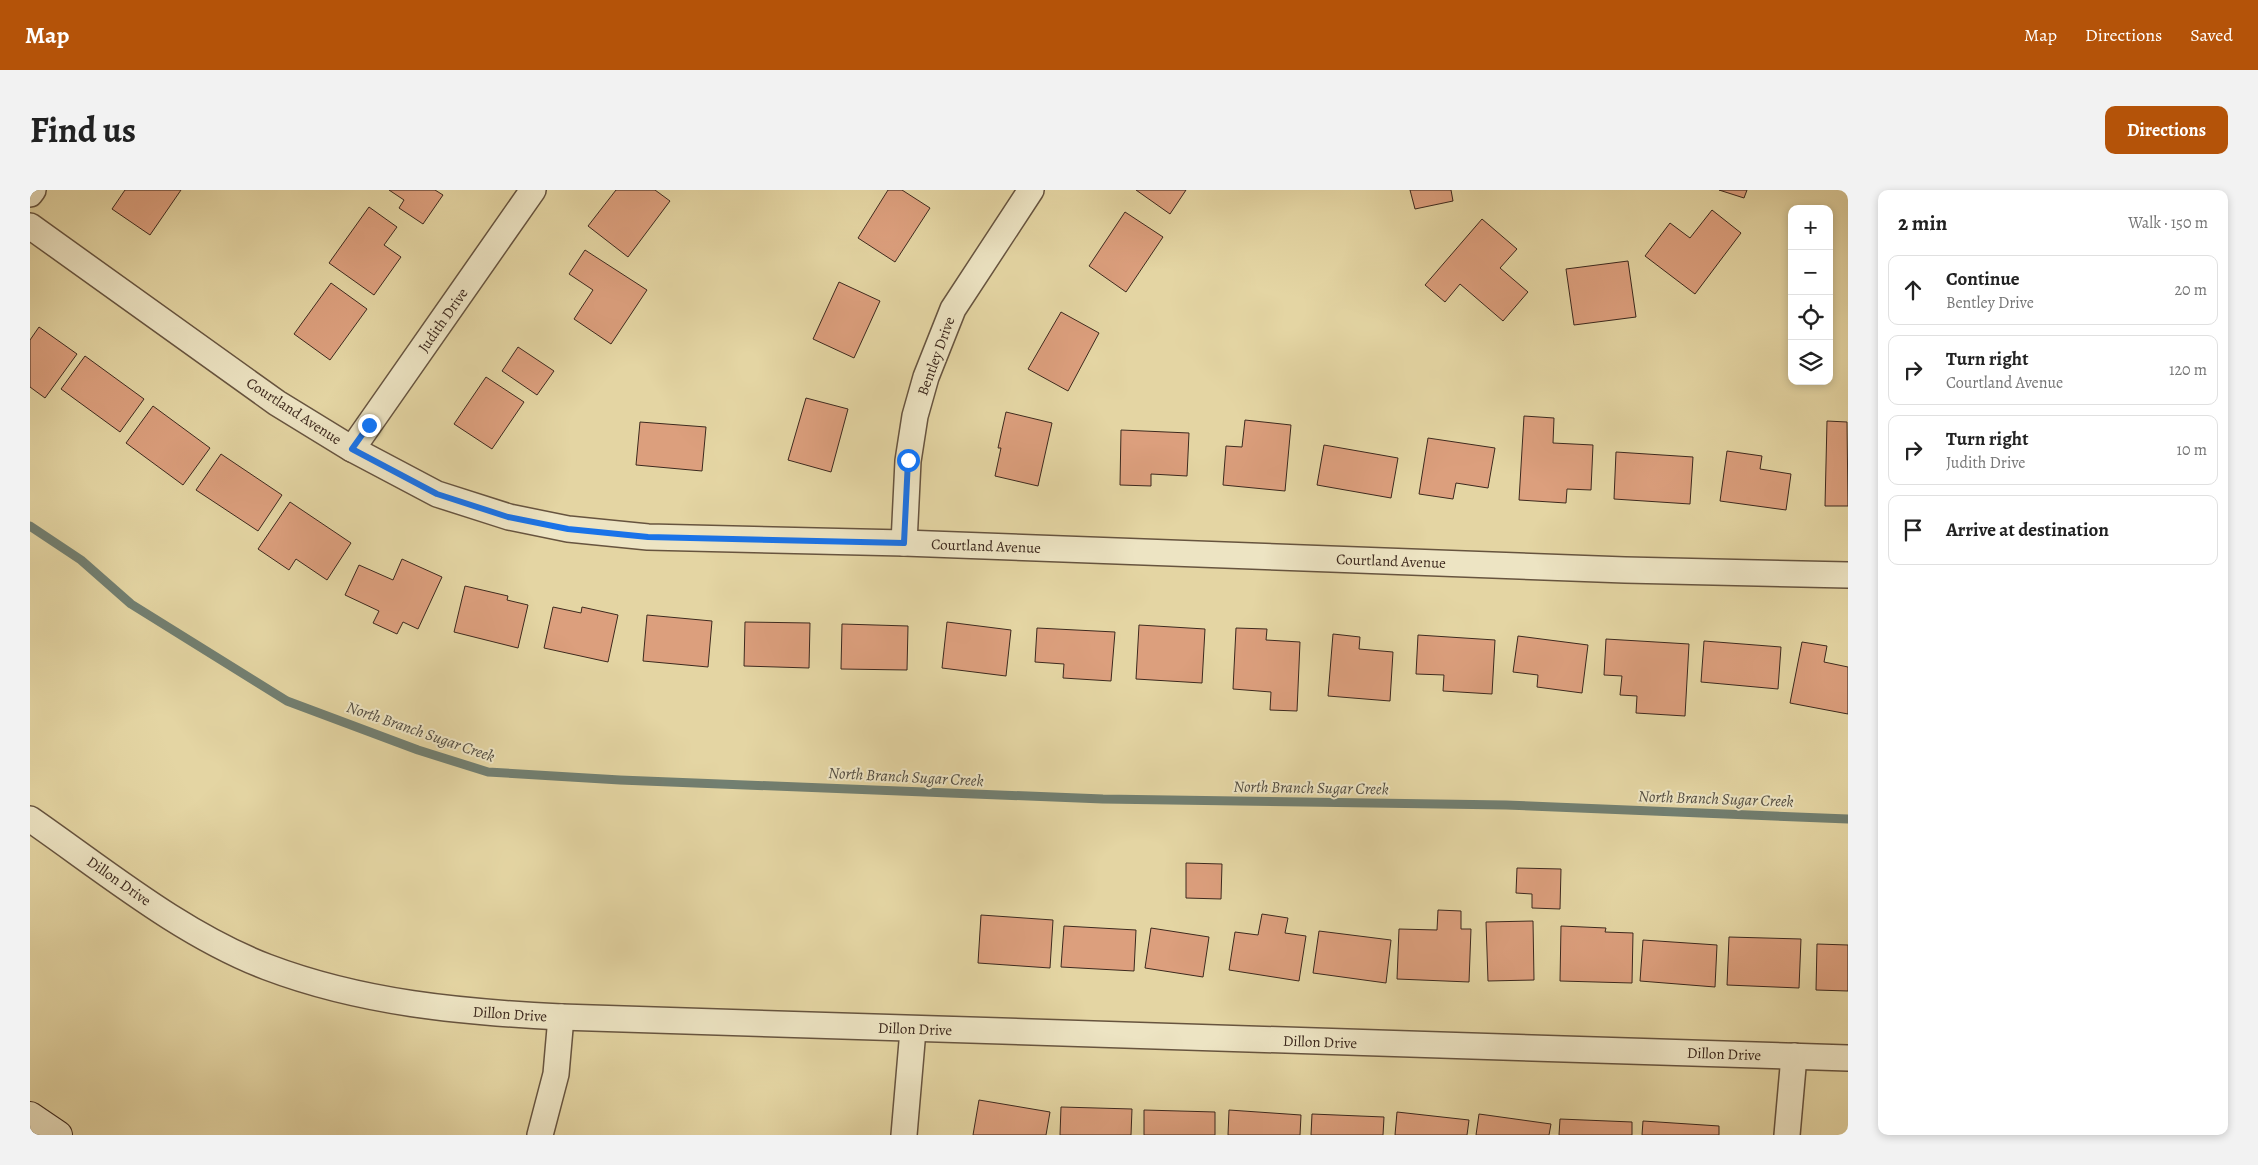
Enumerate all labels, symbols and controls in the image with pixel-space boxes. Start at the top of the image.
text: Map [25,19,69,51]
text: Map [2024,23,2057,47]
text: Directions [2085,23,2162,47]
text: Saved [2190,23,2233,47]
text: Find us [30,106,136,154]
button: Directions [2105,106,2228,154]
map controls [1788,205,1833,385]
button: + [1788,205,1833,250]
text: 2 min [1898,209,1947,237]
text: Walk · 150 m [2128,212,2208,234]
button: − [1788,250,1833,295]
text: Continue [1946,266,2020,292]
icon: ahead [1899,276,1927,304]
text: 20 m [2174,279,2207,301]
street label: Judith Drive [413,284,473,356]
text: Bentley Drive [1946,292,2034,314]
button: locate [1788,295,1833,340]
street label: Bentley Drive [913,314,960,398]
button: layers [1788,340,1833,385]
text: Turn right [1946,346,2028,372]
icon: right [1899,356,1927,384]
text: 120 m [2169,359,2207,381]
text: Courtland Avenue [1946,372,2063,394]
street label: Courtland Avenue [242,373,346,449]
route end [358,414,381,437]
text: Turn right [1946,426,2028,452]
icon: right [1899,436,1927,464]
text: 10 m [2177,439,2207,461]
route start [897,449,920,472]
text: Judith Drive [1946,452,2025,474]
icon: arrive [1899,516,1927,544]
text: Arrive at destination [1946,517,2109,543]
street label: Courtland Avenue [931,534,1042,558]
street label: Courtland Avenue [1336,549,1447,573]
water label: North Branch Sugar Creek [344,696,498,768]
water label: North Branch Sugar Creek [828,762,984,792]
water label: North Branch Sugar Creek [1233,776,1389,800]
water label: North Branch Sugar Creek [1638,785,1794,813]
street label: Dillon Drive [83,851,155,911]
street label: Dillon Drive [472,1001,548,1027]
street label: Dillon Drive [877,1018,953,1040]
street label: Dillon Drive [1282,1031,1358,1053]
street label: Dillon Drive [1686,1043,1762,1065]

